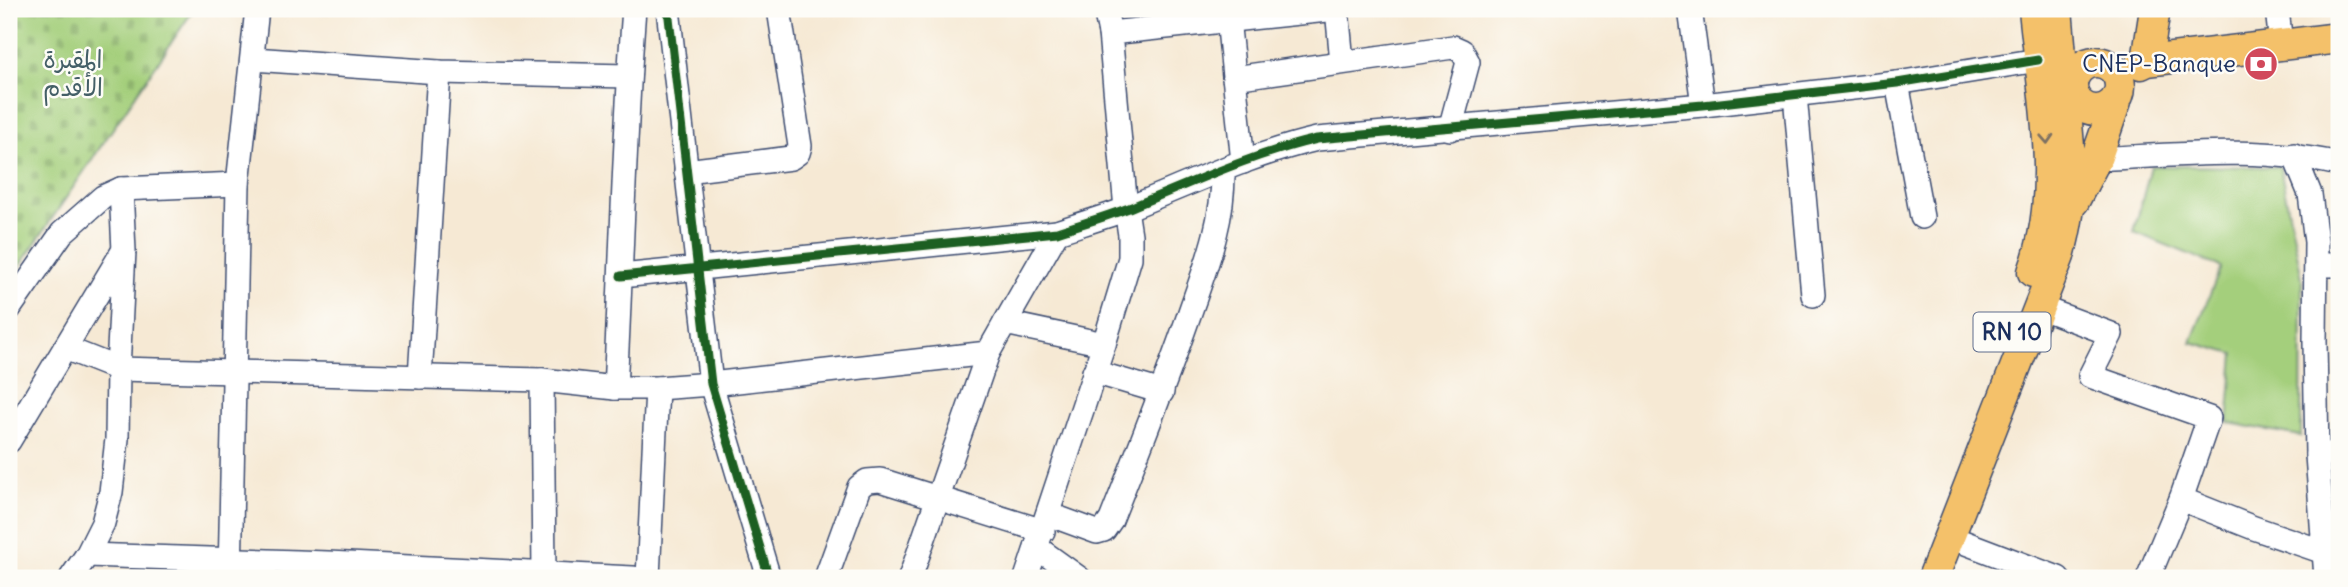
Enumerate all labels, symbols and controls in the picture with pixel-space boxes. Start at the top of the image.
park label: المقبرة الأقدم [43,44,103,106]
bank icon: CNEP-Banque [2242,45,2280,83]
place label: CNEP-Banque [2082,48,2236,78]
one-way arrow [2039,134,2054,145]
road number: RN 10 [1974,312,2050,352]

